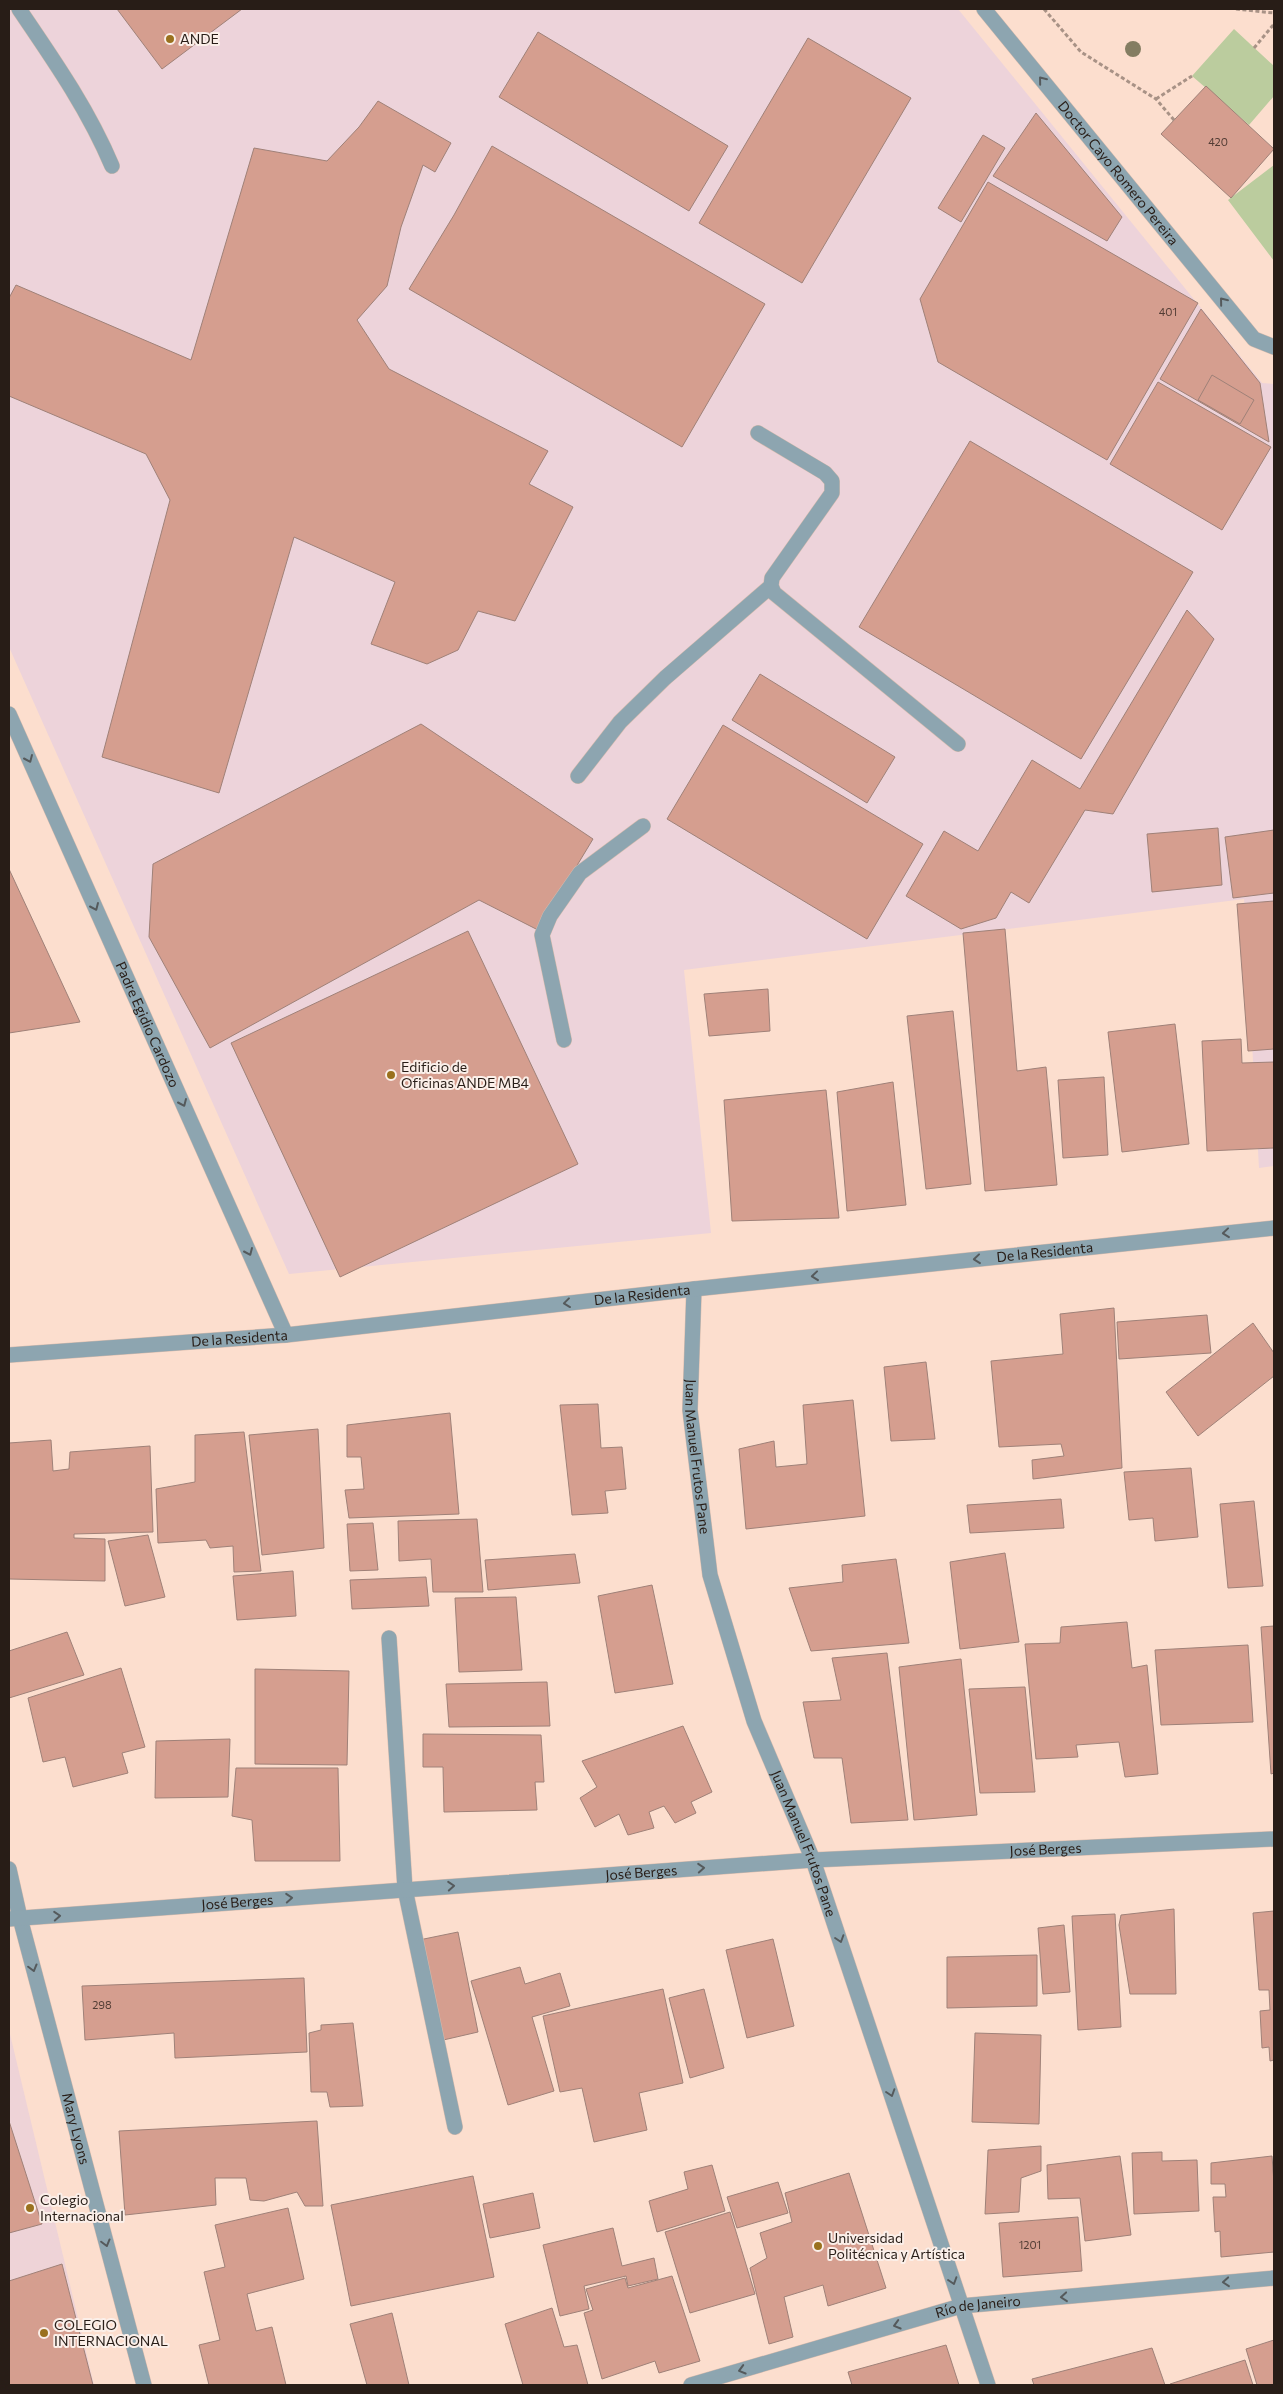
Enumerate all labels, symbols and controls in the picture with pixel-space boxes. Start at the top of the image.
place label: ANDE [180,30,219,47]
marker: ANDE [164,33,176,45]
one-way arrow [1040,77,1048,86]
street label: Doctor Cayo Romero Pereira [1055,97,1183,248]
house number: 420 [1208,135,1228,148]
one-way arrow [1220,298,1228,307]
house number: 401 [1159,305,1177,318]
one-way arrow [22,753,32,762]
one-way arrow [89,902,100,911]
street label: Padre Egidio Cardozo [112,959,183,1090]
place label: Edificio de Oficinas ANDE MB4 [401,1058,529,1091]
marker: Edificio de Oficinas ANDE MB4 [385,1069,397,1081]
one-way arrow [176,1098,187,1107]
one-way arrow [1221,1227,1229,1238]
street label: De la Residenta [996,1238,1094,1265]
one-way arrow [243,1247,253,1256]
one-way arrow [973,1253,981,1264]
one-way arrow [811,1270,819,1281]
street label: De la Residenta [593,1280,691,1308]
one-way arrow [563,1297,571,1308]
street label: De la Residenta [190,1326,288,1350]
street label: Juan Manuel Frutos Pane [682,1379,714,1535]
street label: Juan Manuel Frutos Pane [768,1768,840,1919]
street label: José Berges [1009,1839,1082,1859]
street label: José Berges [605,1861,678,1883]
one-way arrow [697,1863,705,1874]
one-way arrow [448,1880,456,1891]
street label: José Berges [201,1891,274,1913]
one-way arrow [286,1893,294,1904]
one-way arrow [54,1910,62,1921]
one-way arrow [834,1934,844,1943]
one-way arrow [27,1963,38,1972]
house number: 298 [92,1998,112,2011]
one-way arrow [885,2089,895,2097]
street label: Mary Lyons [59,2091,94,2166]
place label: Colegio Internacional [40,2191,124,2224]
marker: Colegio Internacional [24,2202,36,2214]
place label: Universidad Politécnica y Artística [828,2229,965,2262]
house number: 1201 [1019,2238,1041,2251]
one-way arrow [100,2239,111,2248]
marker: Universidad Politécnica y Artística [812,2240,824,2252]
one-way arrow [947,2276,957,2285]
one-way arrow [1221,2276,1229,2287]
one-way arrow [1060,2291,1068,2302]
street label: Río de Janeiro [933,2292,1021,2321]
place label: COLEGIO INTERNACIONAL [54,2316,168,2349]
one-way arrow [894,2319,902,2329]
marker: COLEGIO INTERNACIONAL [38,2327,50,2339]
one-way arrow [738,2365,746,2375]

